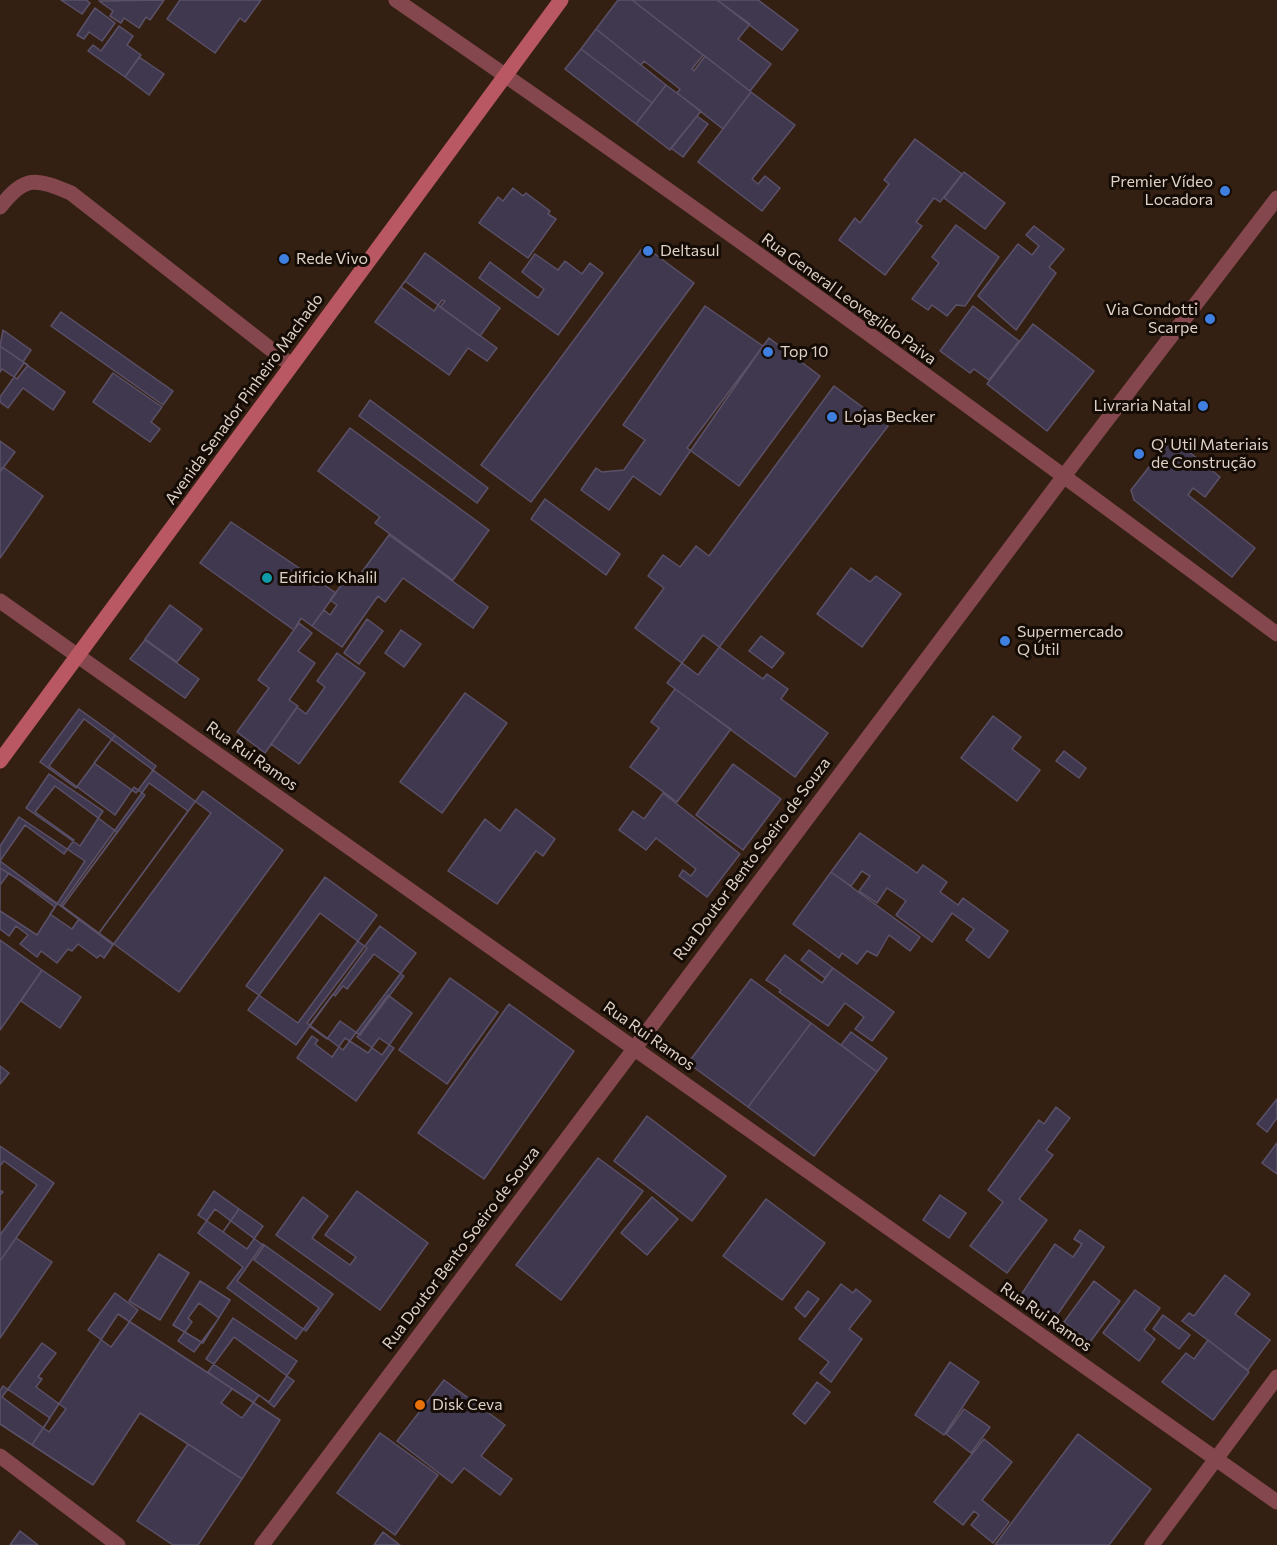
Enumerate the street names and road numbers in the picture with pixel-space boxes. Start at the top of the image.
street label: Rua General Leovegildo Paiva [758,229,940,369]
street label: Avenida Senador Pinheiro Machado [161,290,327,508]
street label: Rua Rui Ramos [202,717,302,795]
street label: Rua Doutor Bento Soeiro de Souza [669,754,835,964]
street label: Rua Rui Ramos [599,997,699,1075]
street label: Rua Doutor Bento Soeiro de Souza [378,1143,544,1353]
street label: Rua Rui Ramos [996,1278,1096,1356]

